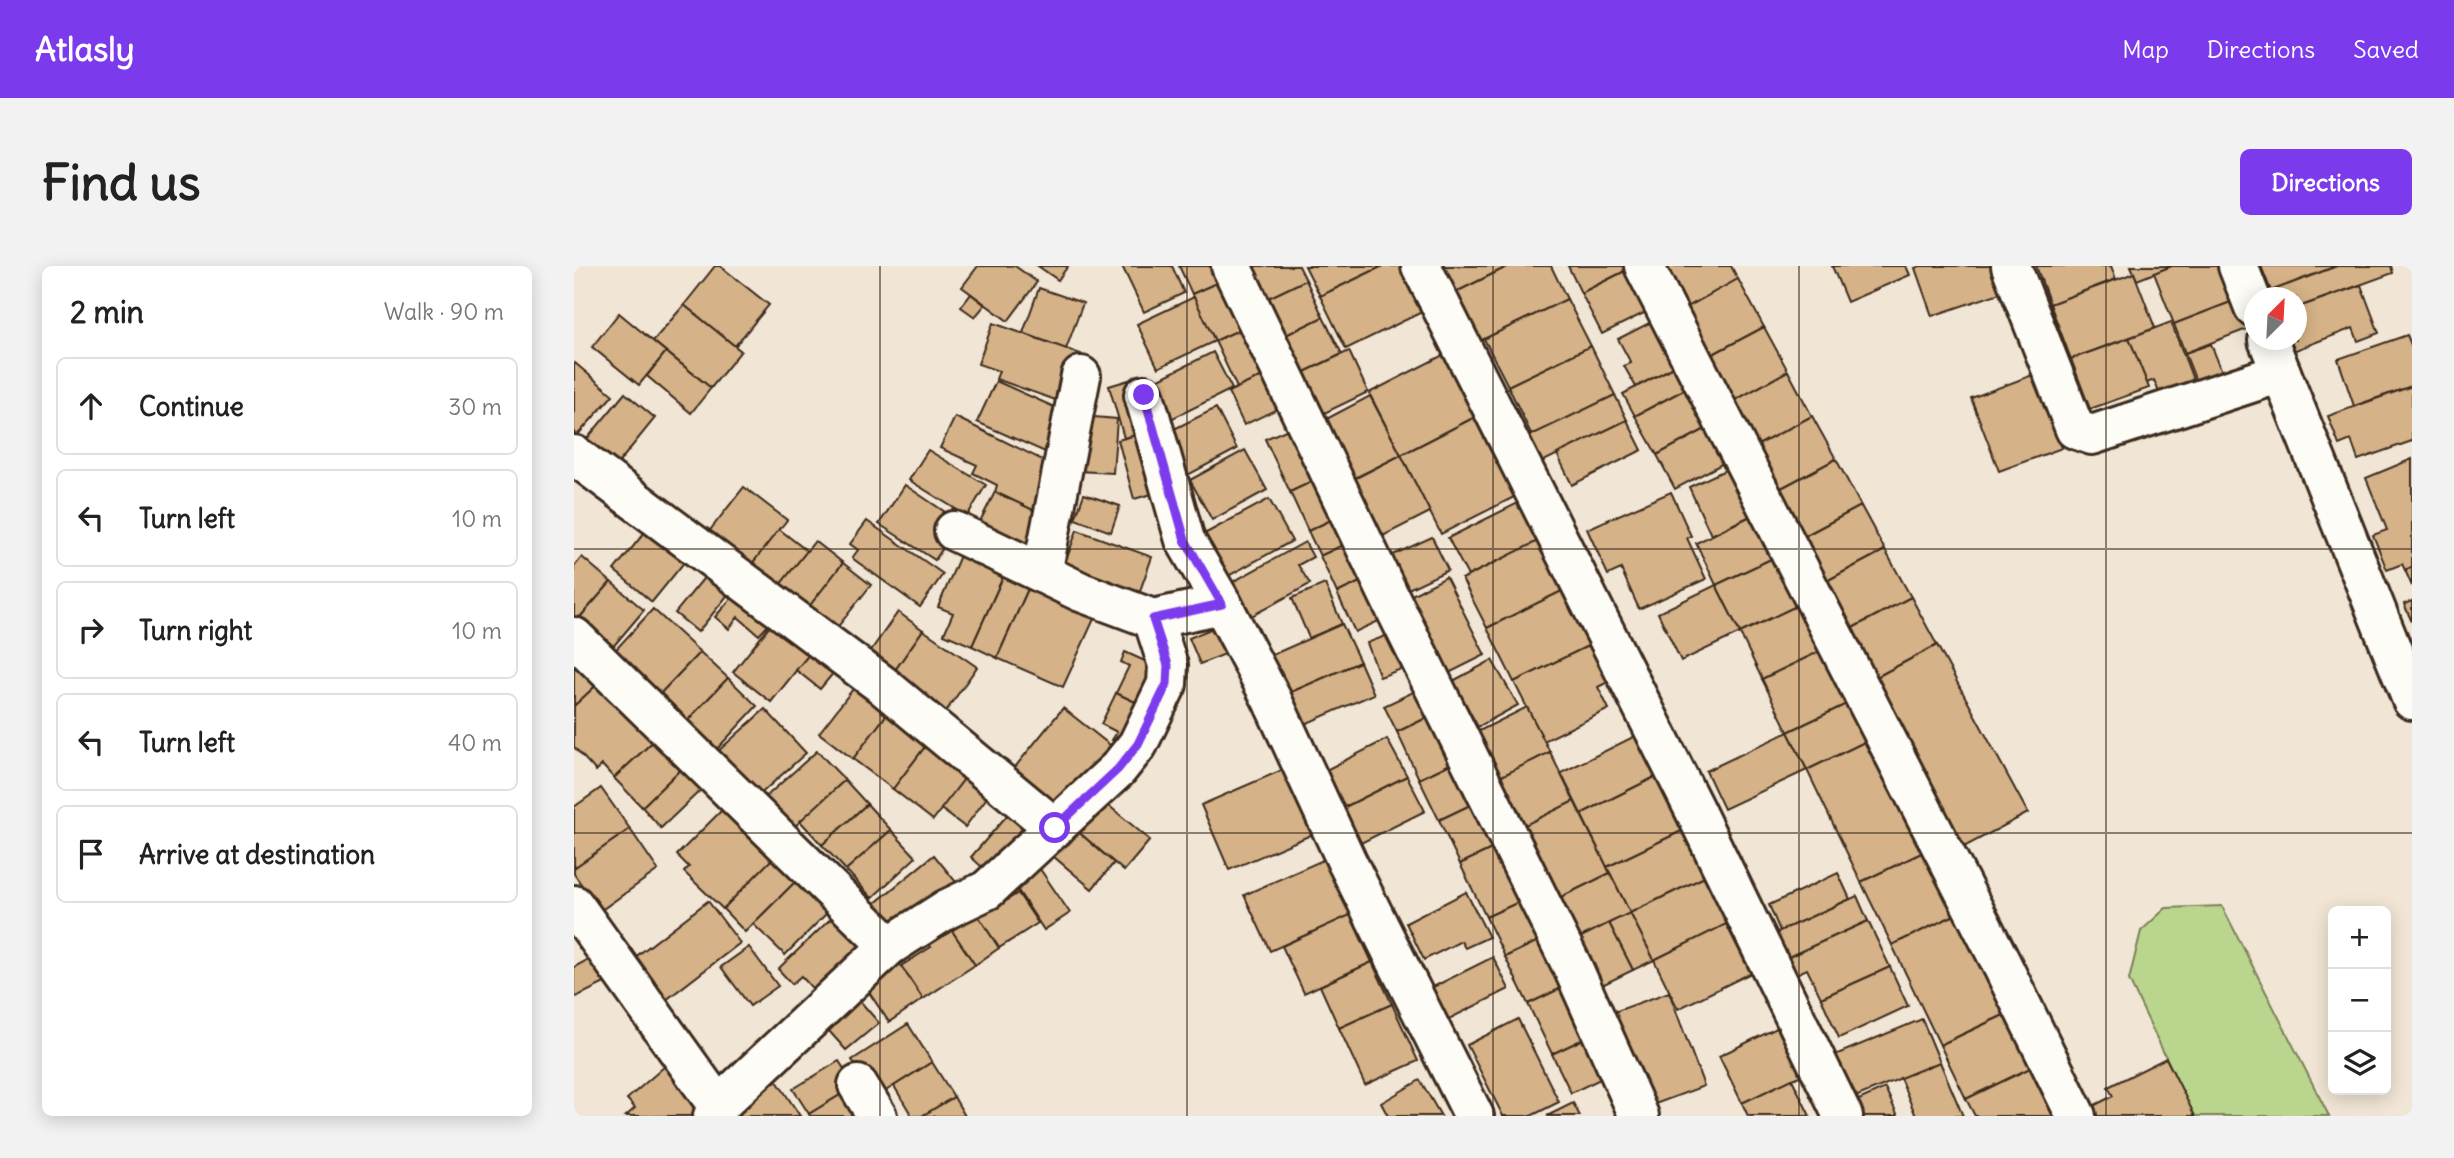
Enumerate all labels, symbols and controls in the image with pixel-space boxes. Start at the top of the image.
text: Atlasly [35,28,134,70]
text: Map [2122,34,2169,64]
text: Directions [2207,34,2315,64]
text: Saved [2353,34,2419,64]
button: Directions [2240,149,2412,215]
text: Find us [42,152,200,213]
north arrow [2244,287,2307,350]
text: 2 min [70,293,144,331]
text: Walk · 90 m [384,297,504,326]
route end [1128,379,1159,410]
icon: ahead [72,387,110,425]
text: Continue [139,390,244,423]
text: 30 m [448,392,502,421]
icon: left [72,499,110,537]
text: Turn left [139,502,235,535]
text: 10 m [452,504,502,533]
icon: right [72,611,110,649]
text: Turn right [139,614,252,647]
text: 10 m [452,616,502,645]
icon: left [72,723,110,761]
text: Turn left [139,726,235,759]
text: 40 m [448,728,502,757]
route start [1039,812,1070,843]
icon: arrive [72,835,110,873]
text: Arrive at destination [139,838,375,871]
map controls [2328,906,2391,1095]
button: + [2328,906,2391,969]
button: − [2328,969,2391,1032]
button: layers [2328,1032,2391,1095]

